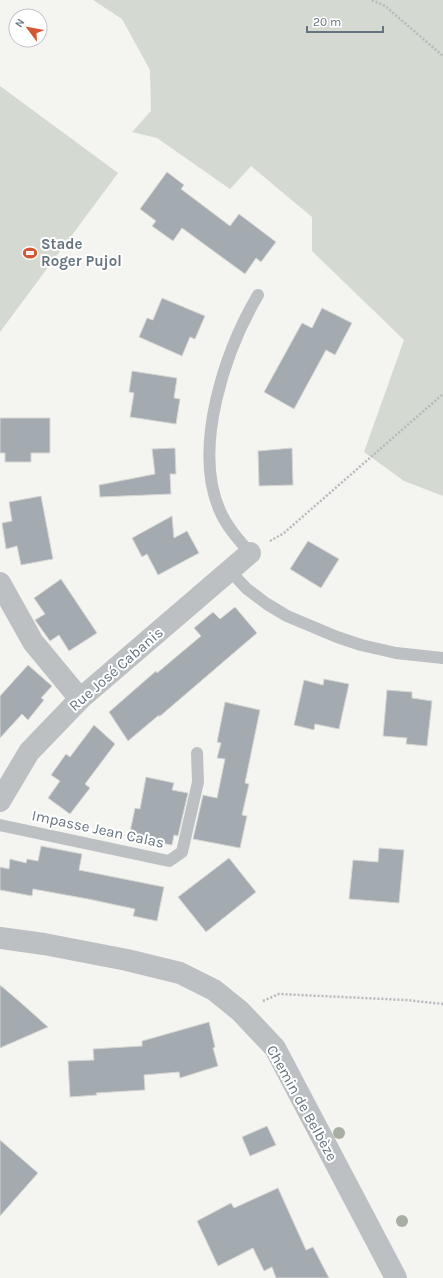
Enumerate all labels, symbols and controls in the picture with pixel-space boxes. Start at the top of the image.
north arrow [8,8,48,48]
scale bar [307,8,383,34]
text: 20 m [313,15,341,29]
text: N [12,16,28,30]
place label: Stade Roger Pujol [41,235,122,270]
sports icon: Stade Roger Pujol [22,245,38,261]
street label: Rue José Cabanis [65,623,167,715]
street label: Impasse Jean Calas [30,806,166,852]
street label: Chemin de Belbèze [263,1042,341,1164]

